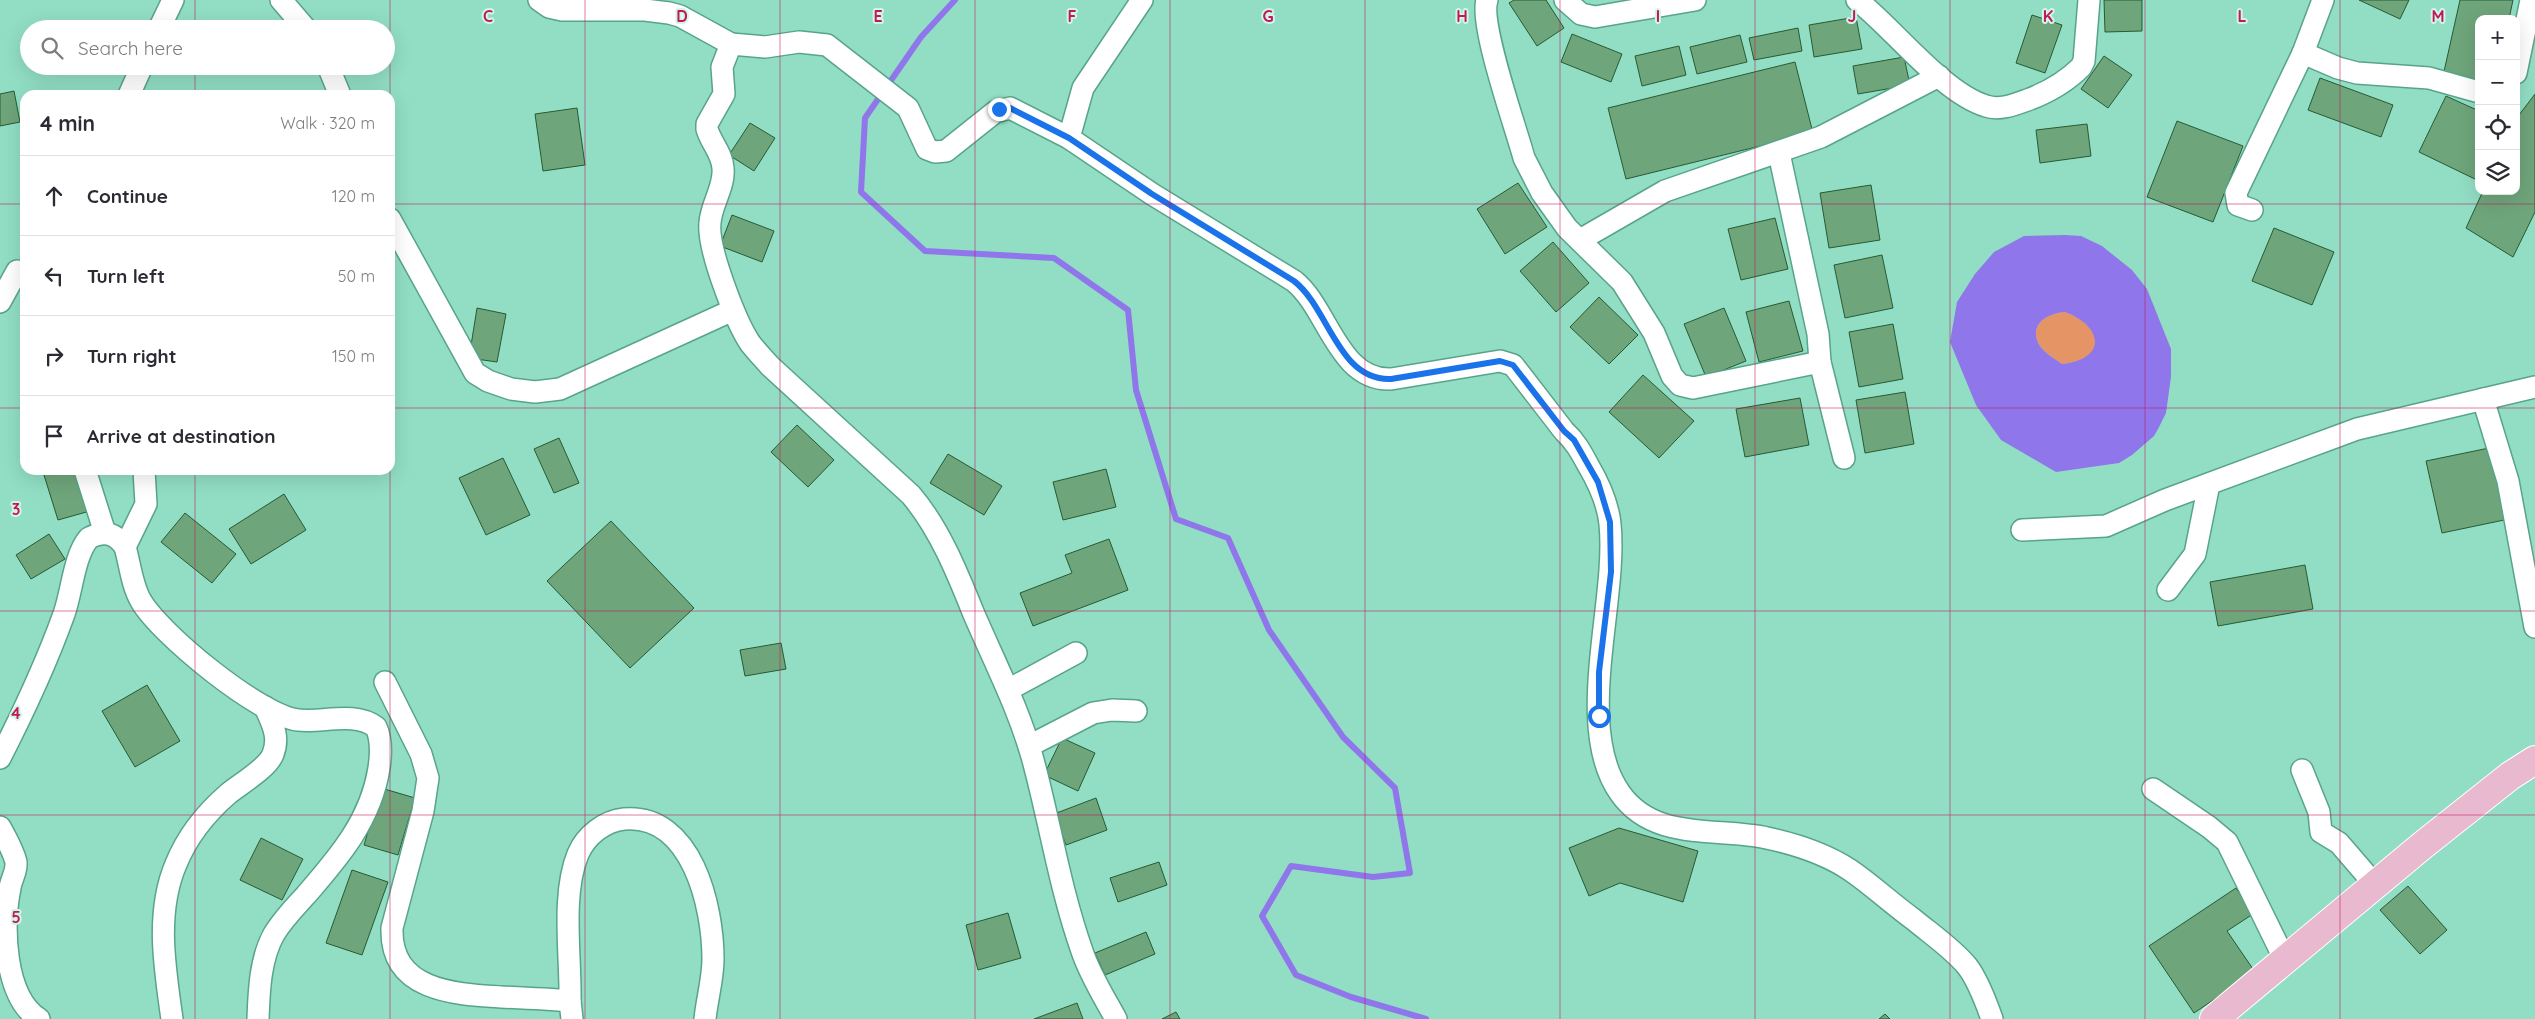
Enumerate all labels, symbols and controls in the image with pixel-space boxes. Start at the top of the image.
text: C [483,6,493,26]
text: D [676,6,688,26]
text: E [873,6,883,26]
text: F [1068,6,1077,26]
text: G [1262,6,1274,26]
text: H [1456,6,1468,26]
text: I [1656,6,1660,26]
text: J [1848,6,1856,26]
text: K [2043,6,2053,26]
text: L [2238,6,2247,26]
text: M [2431,6,2445,26]
map controls [2475,15,2520,195]
button: + [2475,15,2520,60]
search box [20,20,395,75]
icon: search [38,34,66,62]
text: Search here [78,36,183,60]
button: − [2475,60,2520,105]
route end [988,98,1011,121]
button: locate [2475,105,2520,150]
text: 4 min [40,110,95,136]
text: Walk · 320 m [280,113,375,133]
button: layers [2475,150,2520,195]
icon: ahead [40,182,68,210]
text: Continue [87,184,168,208]
text: 120 m [332,186,375,206]
icon: left [40,262,68,290]
text: Turn left [87,264,165,288]
text: 50 m [338,266,375,286]
icon: right [40,342,68,370]
text: Turn right [87,344,176,368]
text: 150 m [332,346,375,366]
icon: arrive [40,422,68,450]
text: Arrive at destination [87,424,276,448]
text: 3 [12,499,20,519]
text: 4 [11,703,21,723]
route start [1588,705,1611,728]
text: 5 [11,907,21,927]

